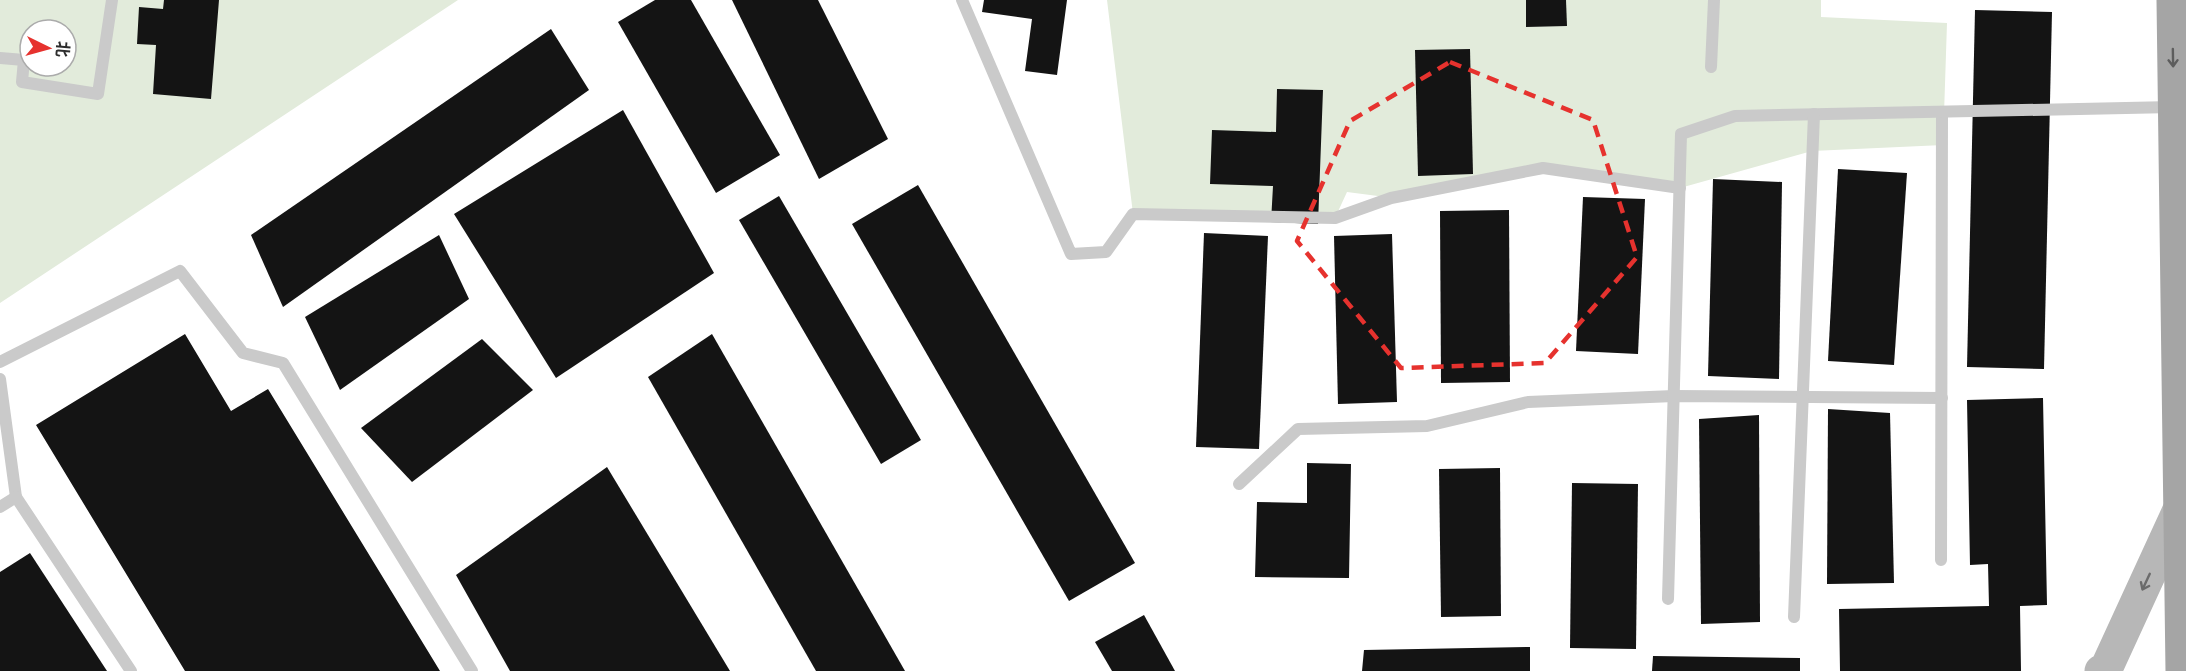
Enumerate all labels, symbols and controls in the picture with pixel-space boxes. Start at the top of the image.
north arrow [18,18,78,78]
text: 北 [51,40,75,58]
one-way arrow [2168,48,2179,68]
one-way arrow [2140,573,2151,591]

